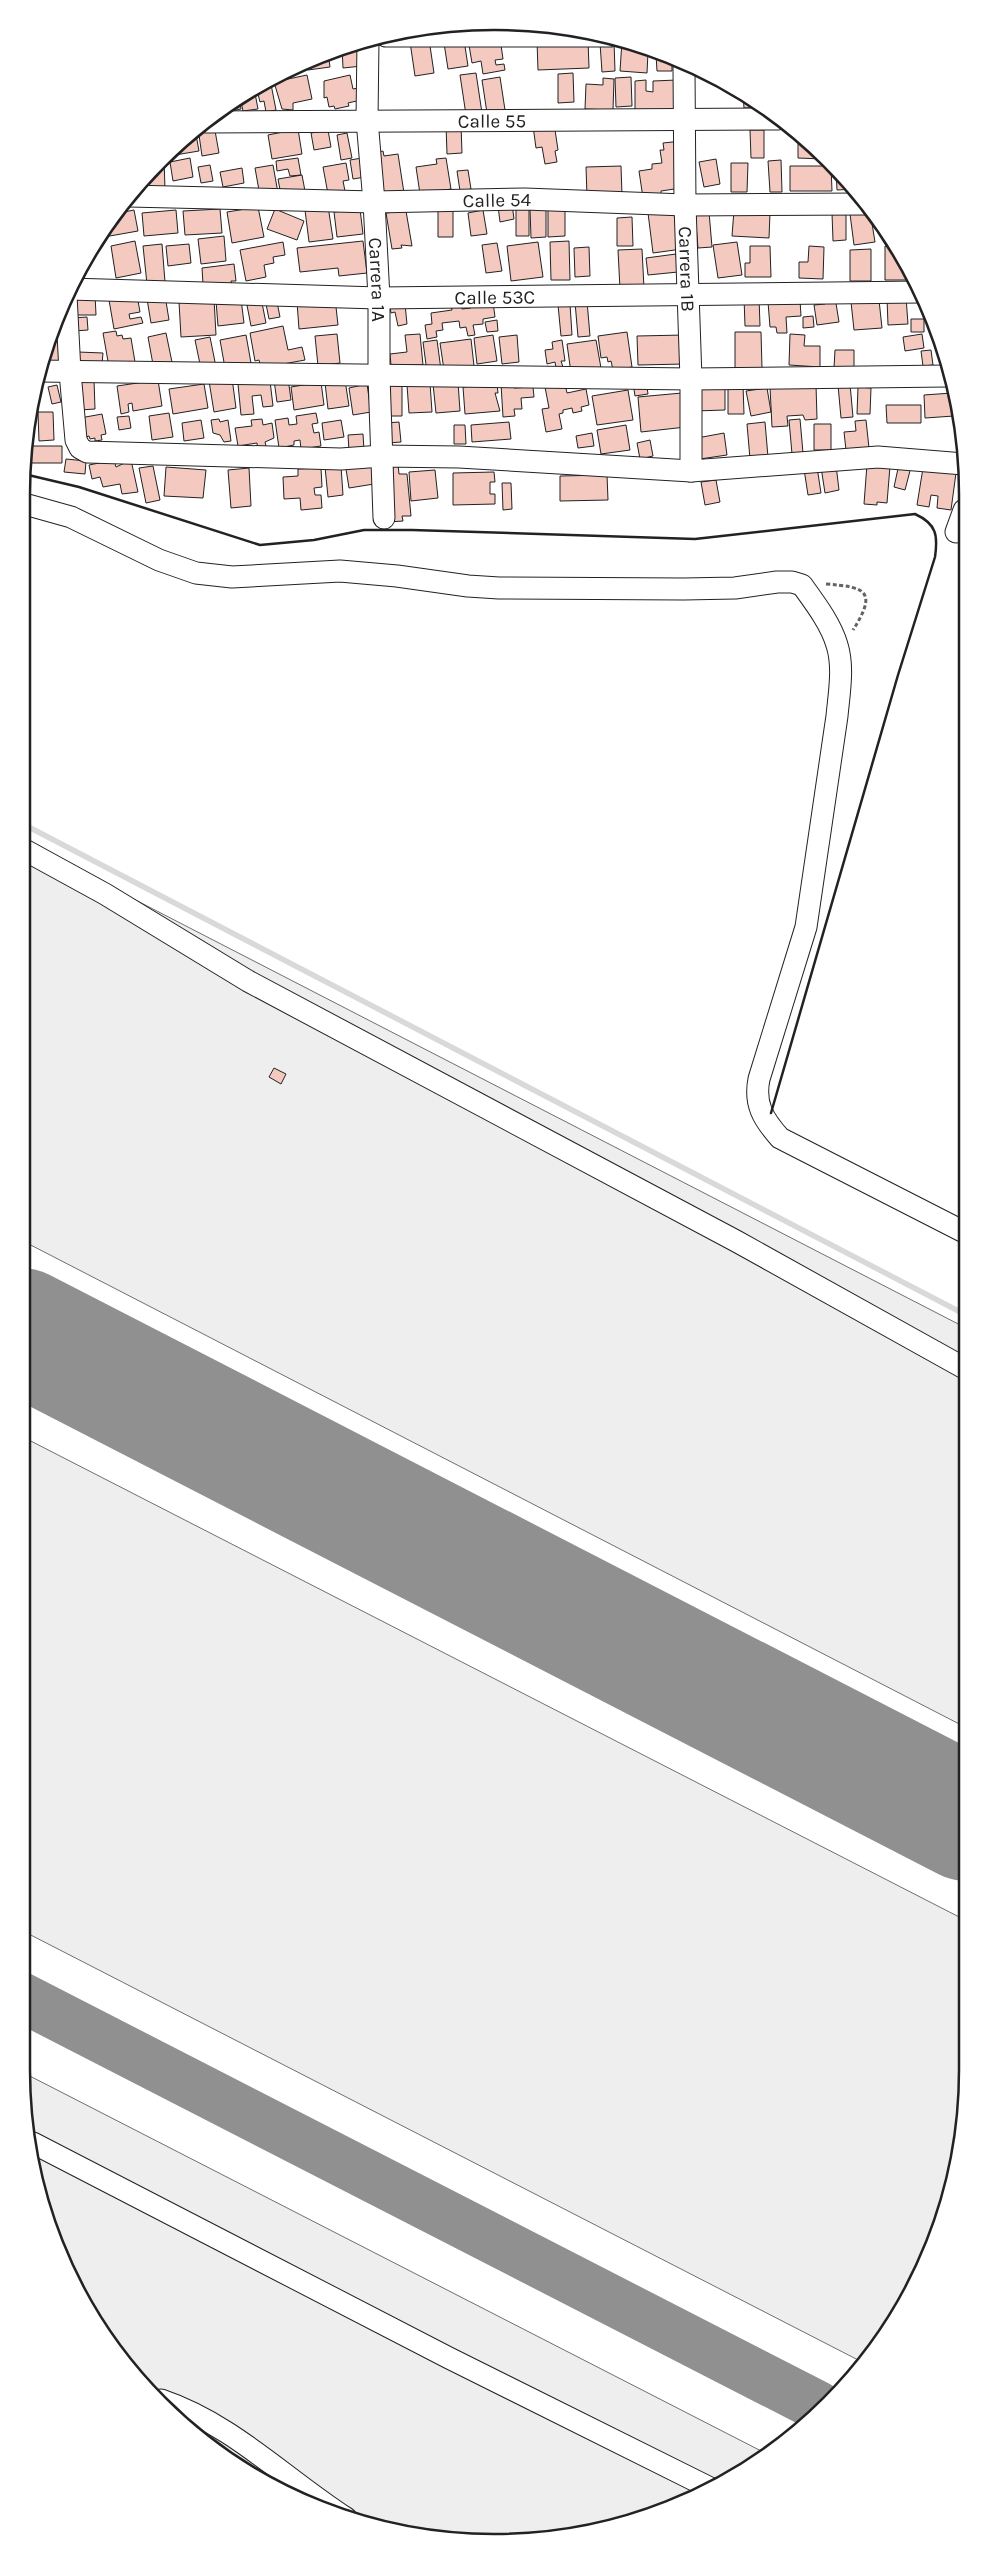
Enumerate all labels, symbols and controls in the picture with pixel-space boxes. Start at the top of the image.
street label: Calle 55 [458,110,526,133]
street label: Calle 54 [462,189,532,212]
street label: Carrera 1B [674,226,699,312]
street label: Carrera 1A [364,237,389,322]
street label: Calle 53C [454,286,535,309]

